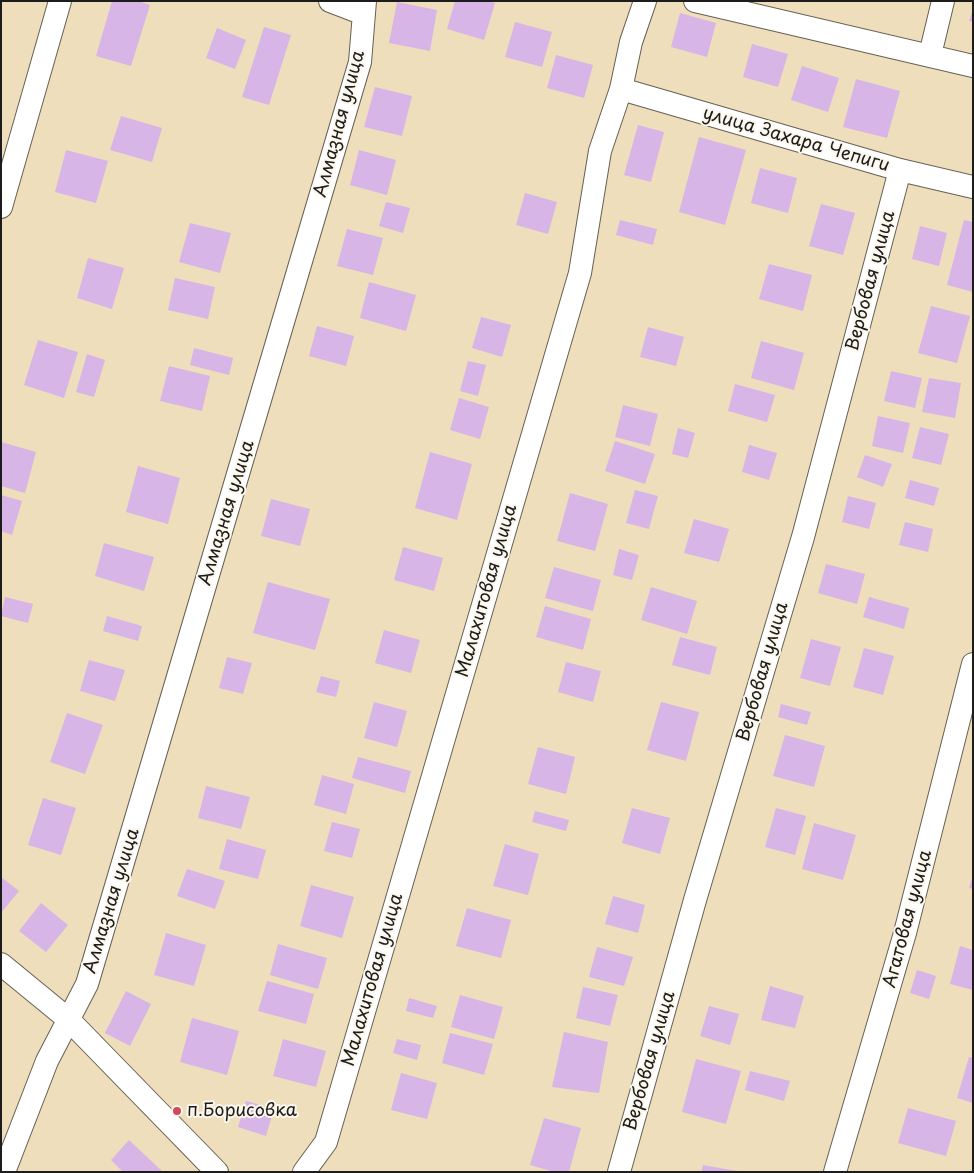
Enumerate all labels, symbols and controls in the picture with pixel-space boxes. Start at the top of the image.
street label: Алмазная улица [310,48,370,200]
street label: улица Захара Чепиги [700,103,892,177]
street label: Вербовая улица [842,209,900,353]
street label: Алмазная улица [195,438,259,588]
street label: Малахитовая улица [452,502,522,680]
street label: Вербовая улица [733,600,793,744]
street label: Алмазная улица [80,826,144,976]
street label: Агатовая улица [879,848,937,990]
street label: Малахитовая улица [338,891,408,1069]
street label: Вербовая улица [620,989,680,1133]
place label: п.Борисовка [187,1100,297,1122]
marker: п.Борисовка [171,1105,183,1117]

